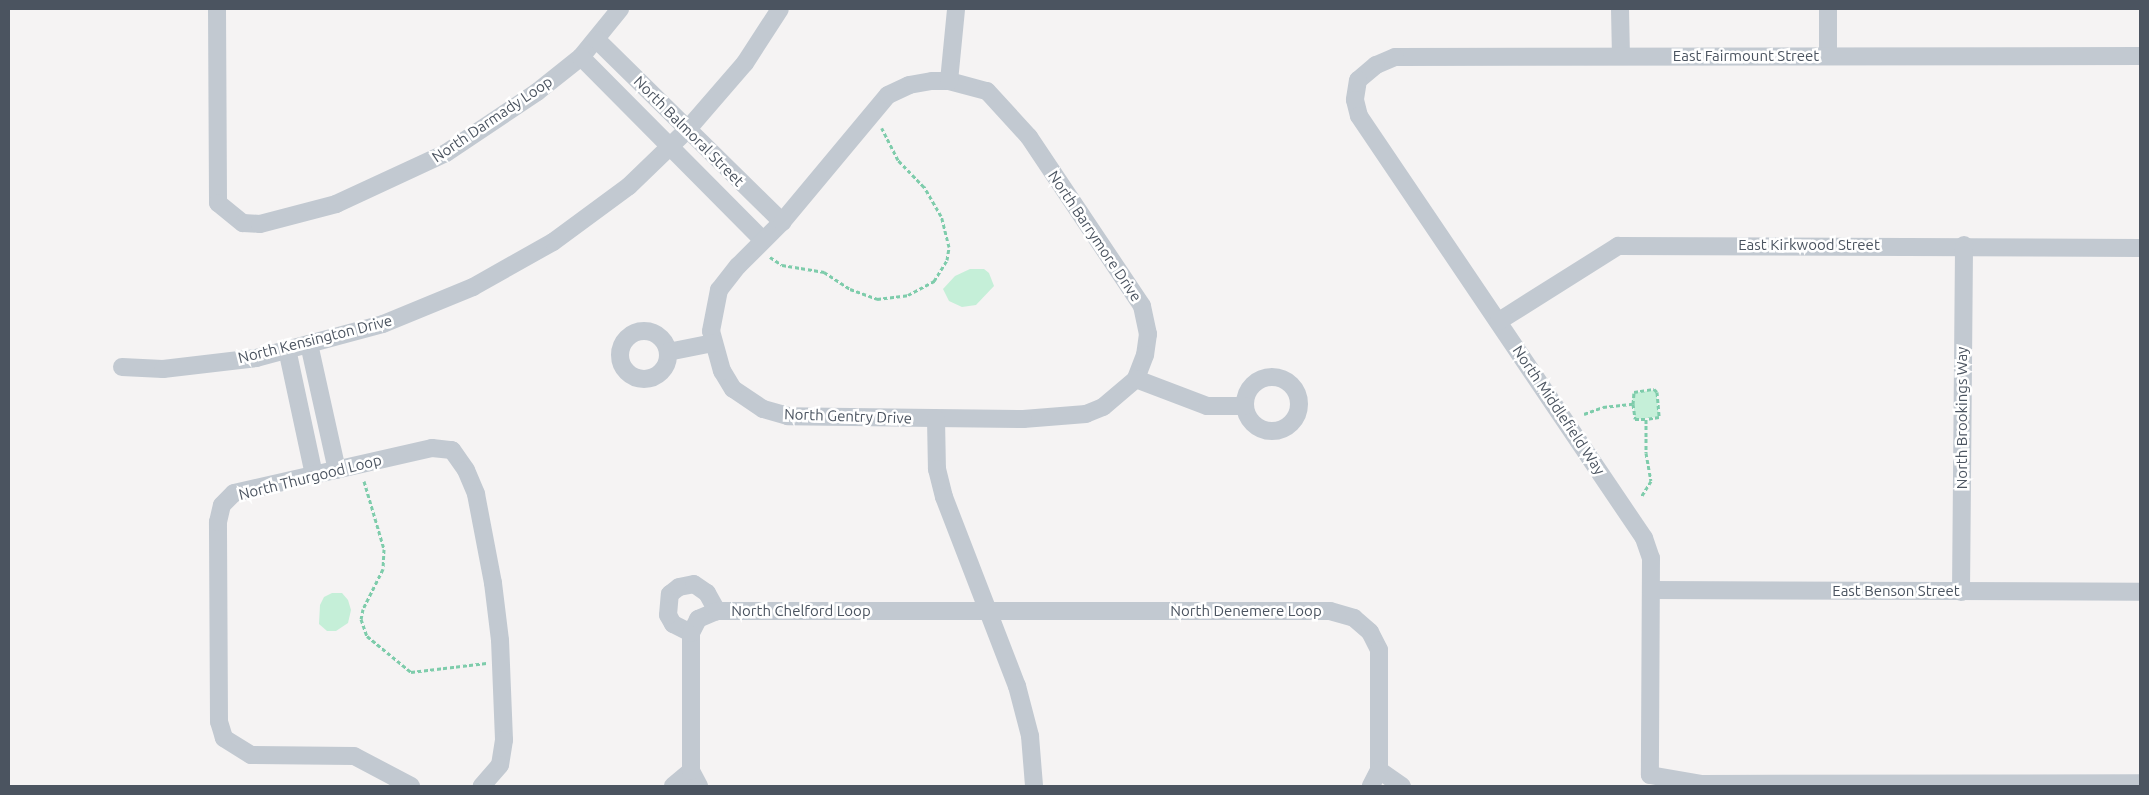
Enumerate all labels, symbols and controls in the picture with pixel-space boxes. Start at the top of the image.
street label: East Fairmount Street [1673,47,1819,65]
street label: North Darmady Loop [428,72,556,166]
street label: North Balmoral Street [630,72,748,190]
street label: North Barrymore Drive [1045,167,1145,305]
street label: East Kirkwood Street [1738,236,1880,254]
street label: North Kensington Drive [236,311,394,367]
street label: North Middlefield Way [1509,342,1609,478]
street label: North Brookings Way [1953,347,1971,489]
street label: North Gentry Drive [784,405,912,427]
street label: North Thurgood Loop [237,451,383,503]
street label: East Benson Street [1832,582,1960,600]
street label: North Chelford Loop [731,602,871,620]
street label: North Denemere Loop [1170,602,1322,620]

